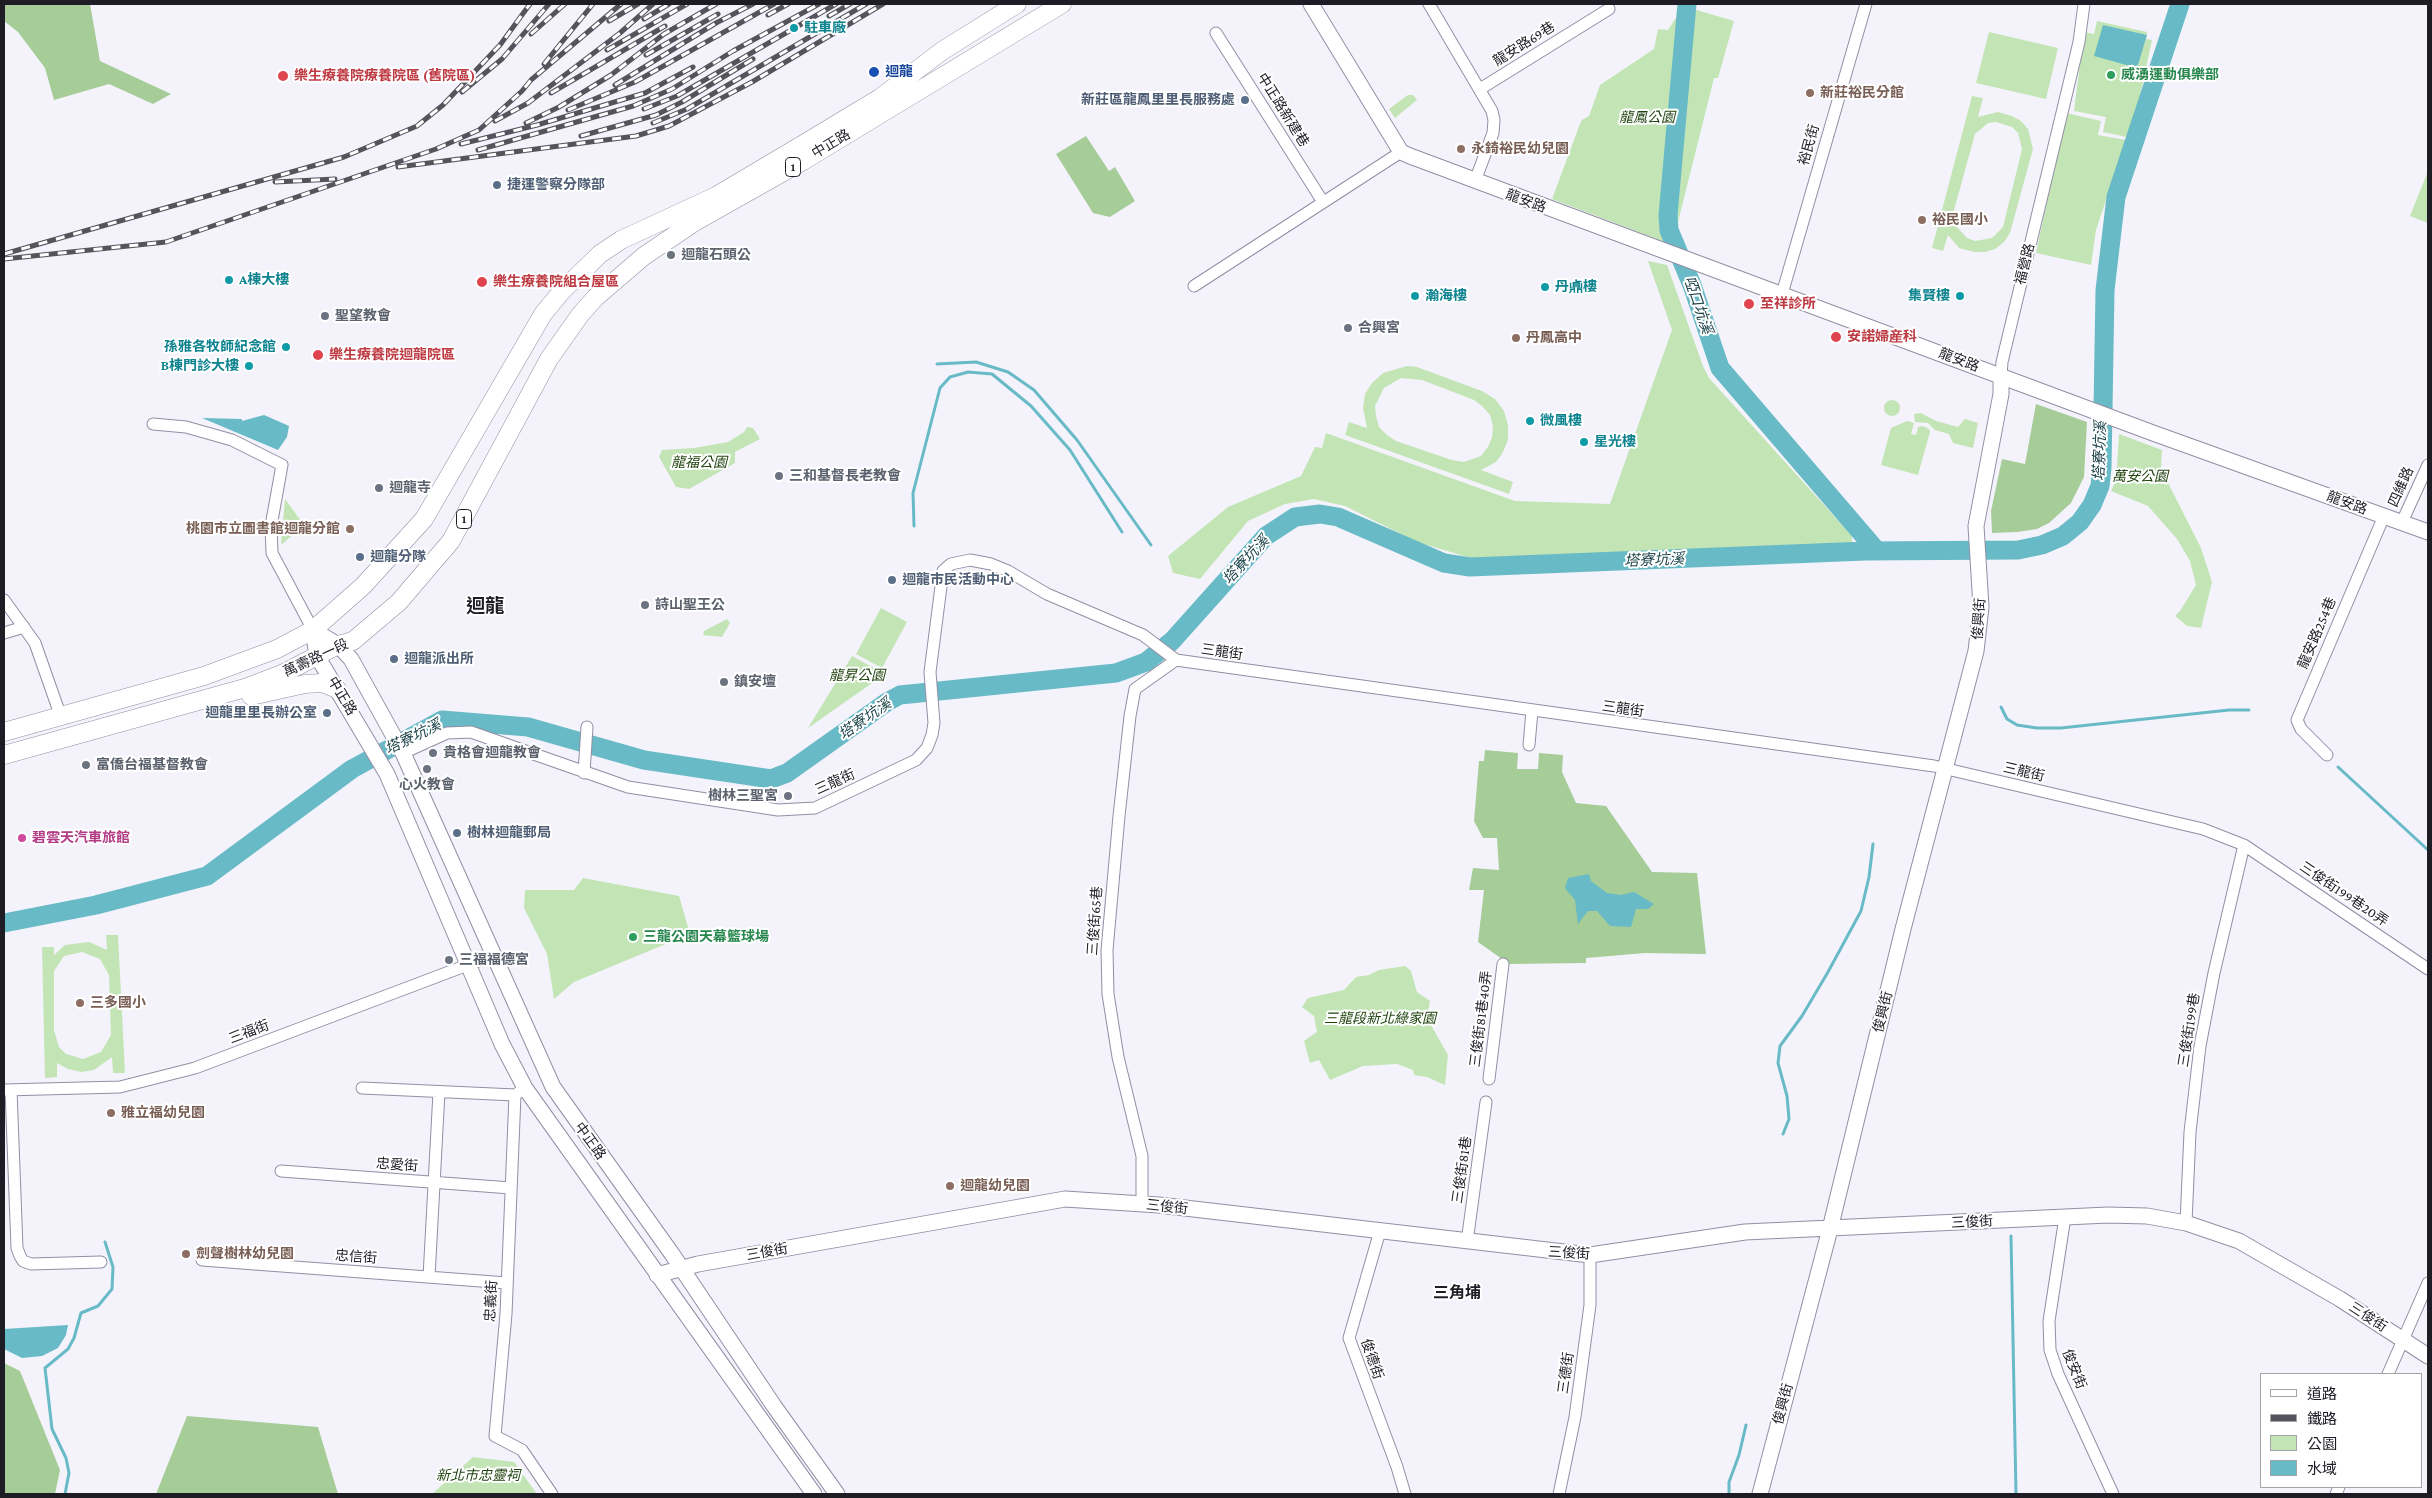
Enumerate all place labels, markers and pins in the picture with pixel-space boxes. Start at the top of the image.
place label: 駐車廠 [804,20,846,36]
marker: 駐車廠 [788,22,800,34]
place label: 迴龍 [885,64,913,80]
marker: 迴龍 [867,65,881,79]
place label: 威湧運動俱樂部 [2121,67,2219,83]
place label: 樂生療養院療養院區 (舊院區) [294,68,475,84]
marker: 樂生療養院療養院區 (舊院區) [276,69,290,83]
marker: 威湧運動俱樂部 [2105,69,2117,81]
place label: 新莊裕民分館 [1820,85,1904,101]
marker: 新莊裕民分館 [1804,87,1816,99]
place label: 新莊區龍鳳里里長服務處 [1081,92,1235,108]
marker: 新莊區龍鳳里里長服務處 [1239,94,1251,106]
place label: 永錡裕民幼兒園 [1471,141,1569,157]
marker: 永錡裕民幼兒園 [1455,143,1467,155]
place label: 捷運警察分隊部 [507,177,605,193]
marker: 捷運警察分隊部 [491,179,503,191]
place label: 裕民國小 [1932,212,1988,228]
marker: 裕民國小 [1916,214,1928,226]
place label: 迴龍石頭公 [681,247,751,263]
marker: 迴龍石頭公 [665,249,677,261]
place label: A棟大樓 [239,272,289,288]
marker: A棟大樓 [223,274,235,286]
place label: 樂生療養院組合屋區 [493,274,619,290]
marker: 樂生療養院組合屋區 [475,275,489,289]
place label: 丹鼑樓 [1555,279,1597,295]
marker: 丹鼑樓 [1539,281,1551,293]
place label: 瀚海樓 [1425,288,1467,304]
place label: 集賢樓 [1908,288,1950,304]
marker: 瀚海樓 [1409,290,1421,302]
marker: 集賢樓 [1954,290,1966,302]
place label: 至祥診所 [1760,296,1816,312]
marker: 至祥診所 [1742,297,1756,311]
place label: 聖望教會 [335,308,391,324]
marker: 聖望教會 [319,310,331,322]
place label: 合興宮 [1358,320,1400,336]
marker: 合興宮 [1342,322,1354,334]
place label: 安諾婦産科 [1847,329,1917,345]
place label: 丹鳳高中 [1526,330,1582,346]
marker: 安諾婦産科 [1829,330,1843,344]
marker: 丹鳳高中 [1510,332,1522,344]
place label: 孫雅各牧師紀念館 [164,339,276,355]
marker: 孫雅各牧師紀念館 [280,341,292,353]
place label: 樂生療養院迴龍院區 [329,347,455,363]
marker: 樂生療養院迴龍院區 [311,348,325,362]
place label: B棟門診大樓 [161,358,239,374]
marker: B棟門診大樓 [243,360,255,372]
place label: 微風樓 [1540,413,1582,429]
marker: 微風樓 [1524,415,1536,427]
place label: 星光樓 [1594,434,1636,450]
marker: 星光樓 [1578,436,1590,448]
place label: 三和基督長老教會 [789,468,901,484]
marker: 三和基督長老教會 [773,470,785,482]
place label: 迴龍寺 [389,480,431,496]
marker: 迴龍寺 [373,482,385,494]
place label: 桃園市立圖書館迴龍分館 [186,521,340,537]
marker: 桃園市立圖書館迴龍分館 [344,523,356,535]
place label: 迴龍分隊 [370,549,426,565]
marker: 迴龍分隊 [354,551,366,563]
place label: 迴龍市民活動中心 [902,572,1014,588]
marker: 迴龍市民活動中心 [886,574,898,586]
place label: 詩山聖王公 [655,597,725,613]
marker: 詩山聖王公 [639,599,651,611]
place label: 迴龍派出所 [404,651,474,667]
marker: 迴龍派出所 [388,653,400,665]
place label: 鎮安壇 [734,674,776,690]
marker: 鎮安壇 [718,676,730,688]
place label: 迴龍里里長辦公室 [205,705,317,721]
marker: 迴龍里里長辦公室 [321,707,333,719]
place label: 貴格會迴龍教會 [443,745,541,761]
marker: 貴格會迴龍教會 [427,747,439,759]
place label: 富僑台福基督教會 [96,757,208,773]
marker: 富僑台福基督教會 [80,759,92,771]
marker: 心火教會 [421,763,433,775]
place label: 心火教會 [399,777,455,793]
place label: 樹林三聖宮 [708,788,778,804]
marker: 樹林三聖宮 [782,790,794,802]
place label: 樹林迴龍郵局 [467,825,551,841]
marker: 樹林迴龍郵局 [451,827,463,839]
place label: 碧雲天汽車旅館 [32,830,130,846]
marker: 碧雲天汽車旅館 [16,832,28,844]
place label: 三龍公園天幕籃球場 [643,929,769,945]
marker: 三龍公園天幕籃球場 [627,931,639,943]
place label: 三福福德宮 [459,952,529,968]
marker: 三福福德宮 [443,954,455,966]
place label: 三多國小 [90,995,146,1011]
marker: 三多國小 [74,997,86,1009]
place label: 雅立福幼兒園 [121,1105,205,1121]
marker: 雅立福幼兒園 [105,1107,117,1119]
place label: 迴龍幼兒園 [960,1178,1030,1194]
marker: 迴龍幼兒園 [944,1180,956,1192]
place label: 劍聲樹林幼兒園 [196,1246,294,1262]
marker: 劍聲樹林幼兒園 [180,1248,192,1260]

